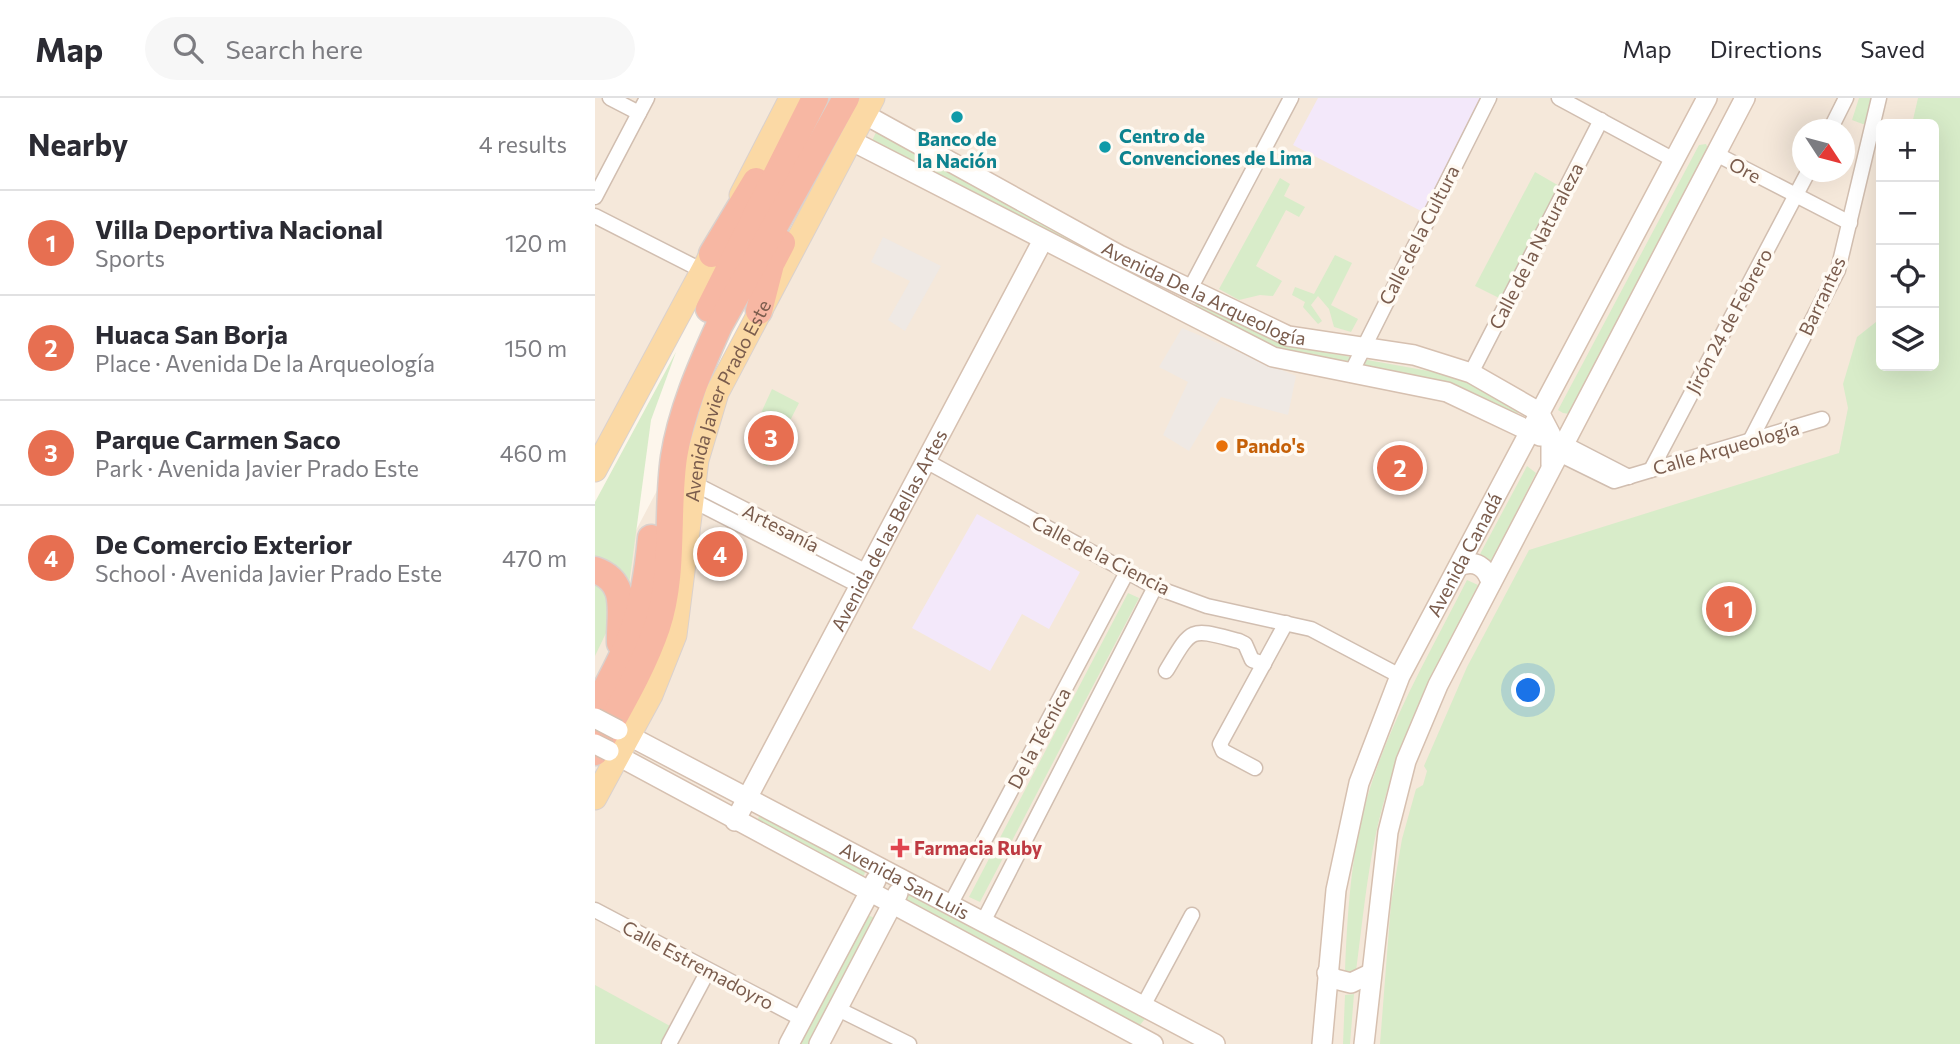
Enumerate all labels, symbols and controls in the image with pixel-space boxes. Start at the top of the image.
search box [145,17,635,80]
text: Map [35,28,103,69]
icon: search [169,29,207,67]
text: Search here [225,33,363,64]
text: Map [1622,34,1672,63]
text: Directions [1710,34,1822,63]
text: Saved [1860,34,1925,63]
marker: Banco de la Nación [949,109,965,125]
north arrow [1792,119,1855,182]
map controls [1876,119,1939,371]
button: + [1876,119,1939,182]
place label: Centro de Convenciones de Lima [1119,124,1312,169]
text: Nearby [28,125,128,162]
place label: Banco de la Nación [917,127,997,172]
text: 4 results [479,130,567,158]
marker: Centro de Convenciones de Lima [1097,139,1113,155]
street label: Ore [1725,152,1765,187]
street label: Calle de la Naturaleza [1484,159,1587,333]
street label: Calle de la Cultura [1373,161,1464,308]
button: − [1876,182,1939,245]
text: Villa Deportiva Nacional [95,213,383,244]
text: 1 [46,229,56,257]
text: 120 m [505,229,567,257]
street label: Avenida De la Arqueología [1098,236,1307,350]
text: Sports [95,244,165,272]
street label: Jirón 24 de Febrero [1681,244,1777,397]
button: locate [1876,245,1939,308]
street label: Barrantes [1793,253,1850,339]
street label: Avenida Javier Prado Este [680,296,775,503]
button: layers [1876,308,1939,371]
text: Huaca San Borja [95,318,288,349]
text: 2 [44,334,58,362]
text: 150 m [504,334,567,362]
text: Place · Avenida De la Arqueología [95,349,435,377]
pin: 3 [748,412,794,464]
street label: Calle Arqueología [1650,416,1802,479]
text: Parque Carmen Saco [95,423,341,454]
street label: Avenida de las Bellas Artes [826,425,952,635]
place label: Pando's [1236,434,1305,457]
marker: Pando's [1214,438,1230,454]
text: 3 [44,439,58,467]
text: 460 m [500,439,567,467]
pin: 2 [1377,442,1423,494]
text: Park · Avenida Javier Prado Este [95,454,419,482]
street label: Avenida Canadá [1422,489,1506,620]
street label: Artesanía [739,499,823,557]
street label: Calle de la Ciencia [1028,510,1174,599]
text: De Comercio Exterior [95,528,352,559]
pin: 4 [697,528,743,580]
text: 4 [44,544,58,572]
text: 470 m [502,544,567,572]
text: School · Avenida Javier Prado Este [95,559,442,587]
pin: 1 [1706,583,1752,635]
your location [1511,673,1545,707]
street label: De la Técnica [1002,683,1075,792]
place label: Farmacia Ruby [914,836,1043,859]
street label: Avenida San Luis [836,837,974,924]
marker: Farmacia Ruby [892,840,908,856]
street label: Calle Estremadoyro [619,915,778,1014]

